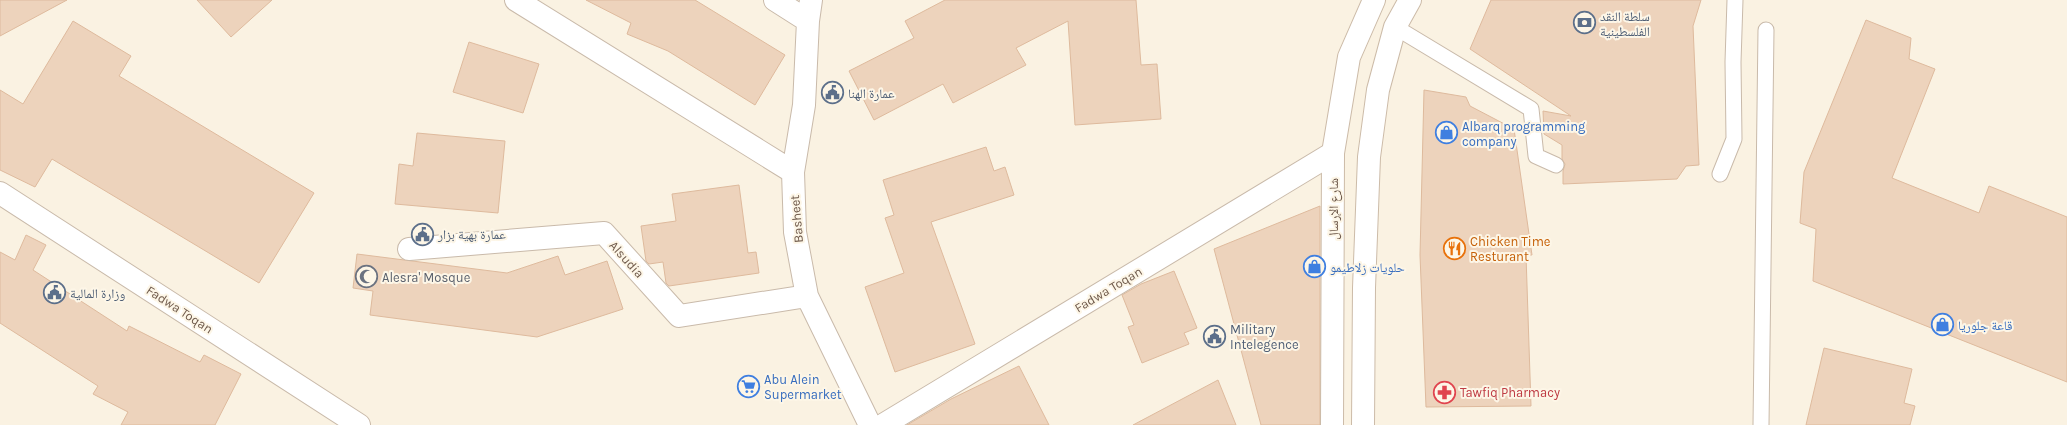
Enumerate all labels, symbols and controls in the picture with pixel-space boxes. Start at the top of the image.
place label: سلطة النقد الفلسطينية [1600,9,1650,39]
bank icon: سلطة النقد الفلسطينية [1572,10,1598,36]
public building icon: عمارة الهنا [820,80,846,106]
place label: عمارة الهنا [848,86,895,102]
place label: Albarq programming company [1462,119,1586,149]
shop icon: Albarq programming company [1434,120,1460,146]
street label: شارع الإرسال [1326,178,1343,240]
street label: Basheet [787,194,806,244]
public building icon: عمارة بهية بزار [410,221,436,247]
place label: عمارة بهية بزار [437,227,506,243]
place label: Chicken Time Resturant [1470,234,1551,264]
restaurant icon: Chicken Time Resturant [1442,235,1468,261]
street label: Alsudia [606,238,647,281]
shop icon: حلويات زلاطيمو [1302,254,1328,280]
place label: حلويات زلاطيمو [1330,260,1405,276]
street label: Fadwa Toqan [1072,263,1145,316]
mosque icon: Alesra' Mosque [354,264,380,290]
place label: Alesra' Mosque [382,270,471,286]
public building icon: وزارة المالية [41,280,67,306]
street label: Fadwa Toqan [143,282,216,337]
place label: وزارة المالية [70,286,125,302]
shop icon: قاعة جلوريا [1930,312,1956,338]
place label: قاعة جلوريا [1958,318,2013,334]
place label: Military Intelegence [1230,322,1299,352]
public building icon: Military Intelegence [1202,323,1228,349]
place label: Abu Alein Supermarket [764,372,842,402]
supermarket icon: Abu Alein Supermarket [735,373,761,399]
pharmacy icon: Tawfiq Pharmacy [1432,379,1458,405]
place label: Tawfiq Pharmacy [1460,385,1560,401]

